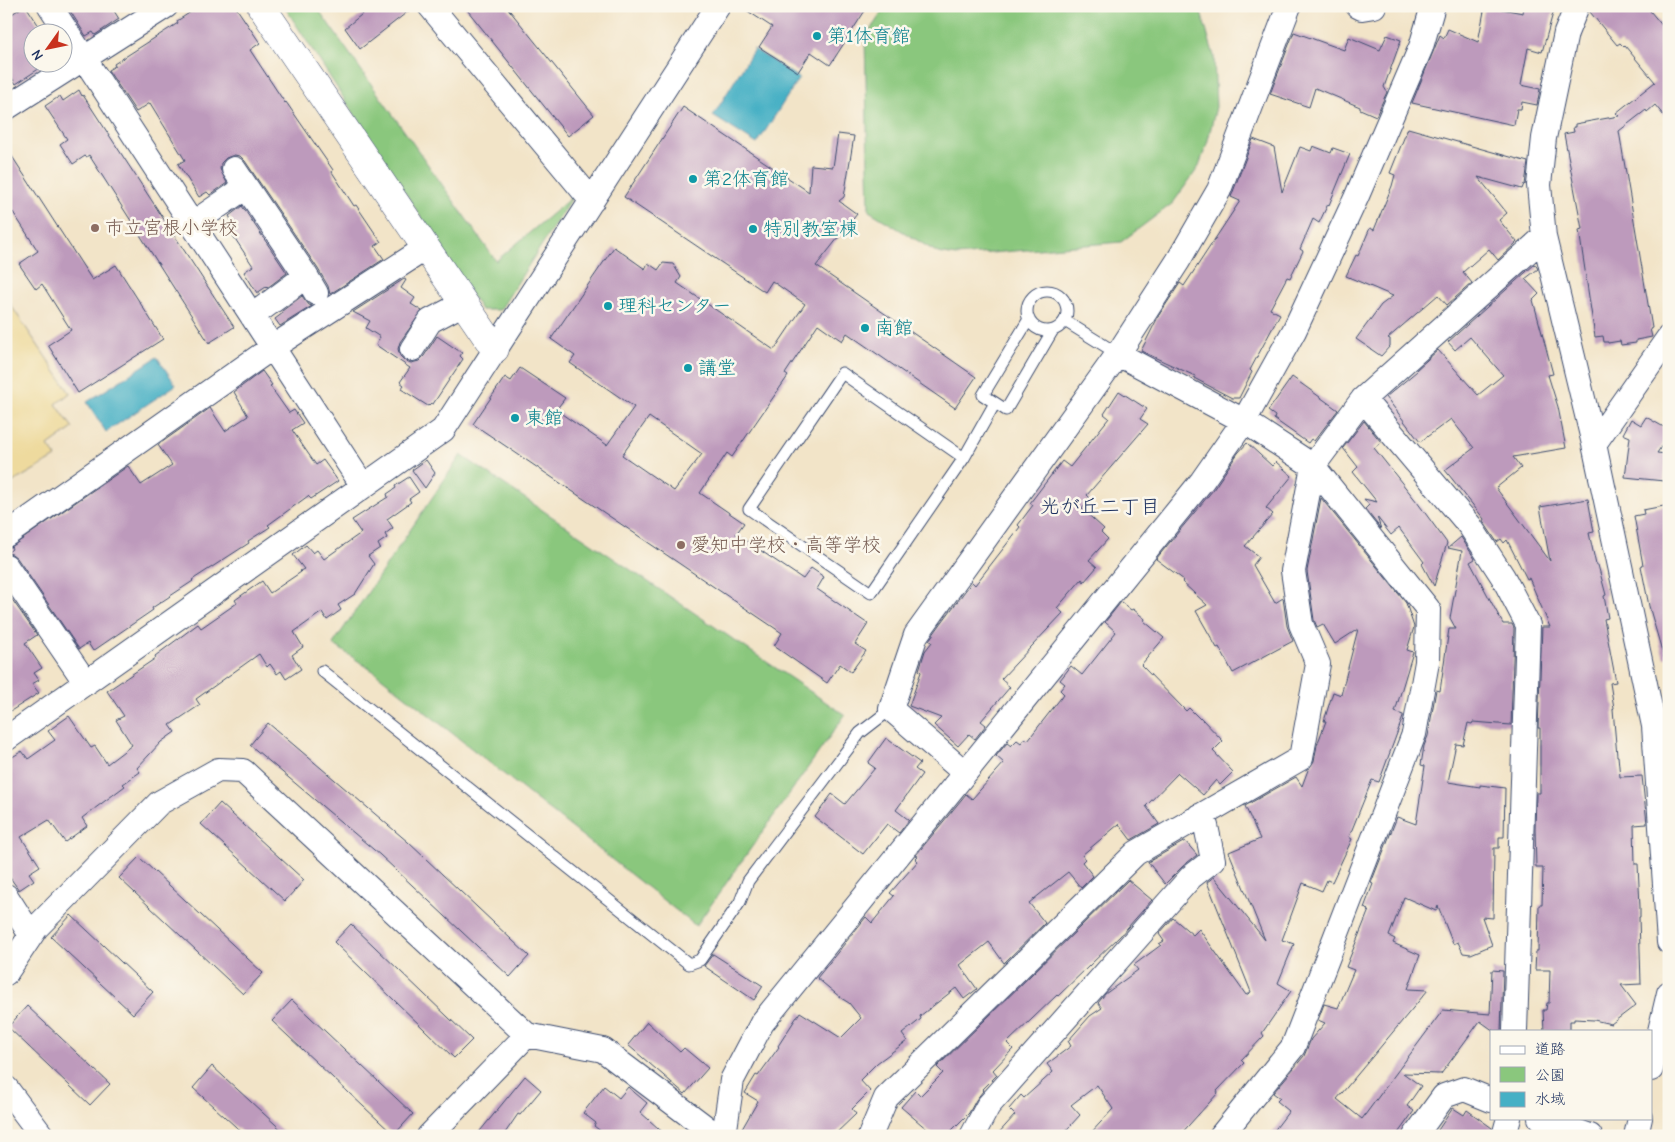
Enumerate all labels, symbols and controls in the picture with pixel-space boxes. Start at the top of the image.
north arrow [22,22,72,72]
place label: 第1体育館 [827,25,911,47]
marker: 第1体育館 [811,30,823,42]
text: N [28,46,47,63]
place label: 第2体育館 [703,168,789,190]
marker: 第2体育館 [687,173,699,185]
place label: 市立宮根小学校 [105,217,238,239]
place label: 特別教室棟 [763,218,858,240]
marker: 市立宮根小学校 [89,222,101,234]
marker: 特別教室棟 [747,223,759,235]
place label: 理科センター [618,295,731,317]
marker: 理科センター [602,300,614,312]
place label: 南館 [875,317,913,339]
marker: 南館 [859,322,871,334]
place label: 講堂 [698,357,736,379]
marker: 講堂 [682,362,694,374]
place label: 東館 [525,407,563,429]
marker: 東館 [509,412,521,424]
district label: 光が丘二丁目 [1040,495,1160,518]
place label: 愛知中学校・高等学校 [691,534,881,556]
marker: 愛知中学校・高等学校 [675,539,687,551]
legend [1490,1030,1652,1120]
text: 道路 [1535,1040,1565,1058]
text: 公園 [1535,1066,1565,1084]
text: 水域 [1535,1090,1565,1108]

